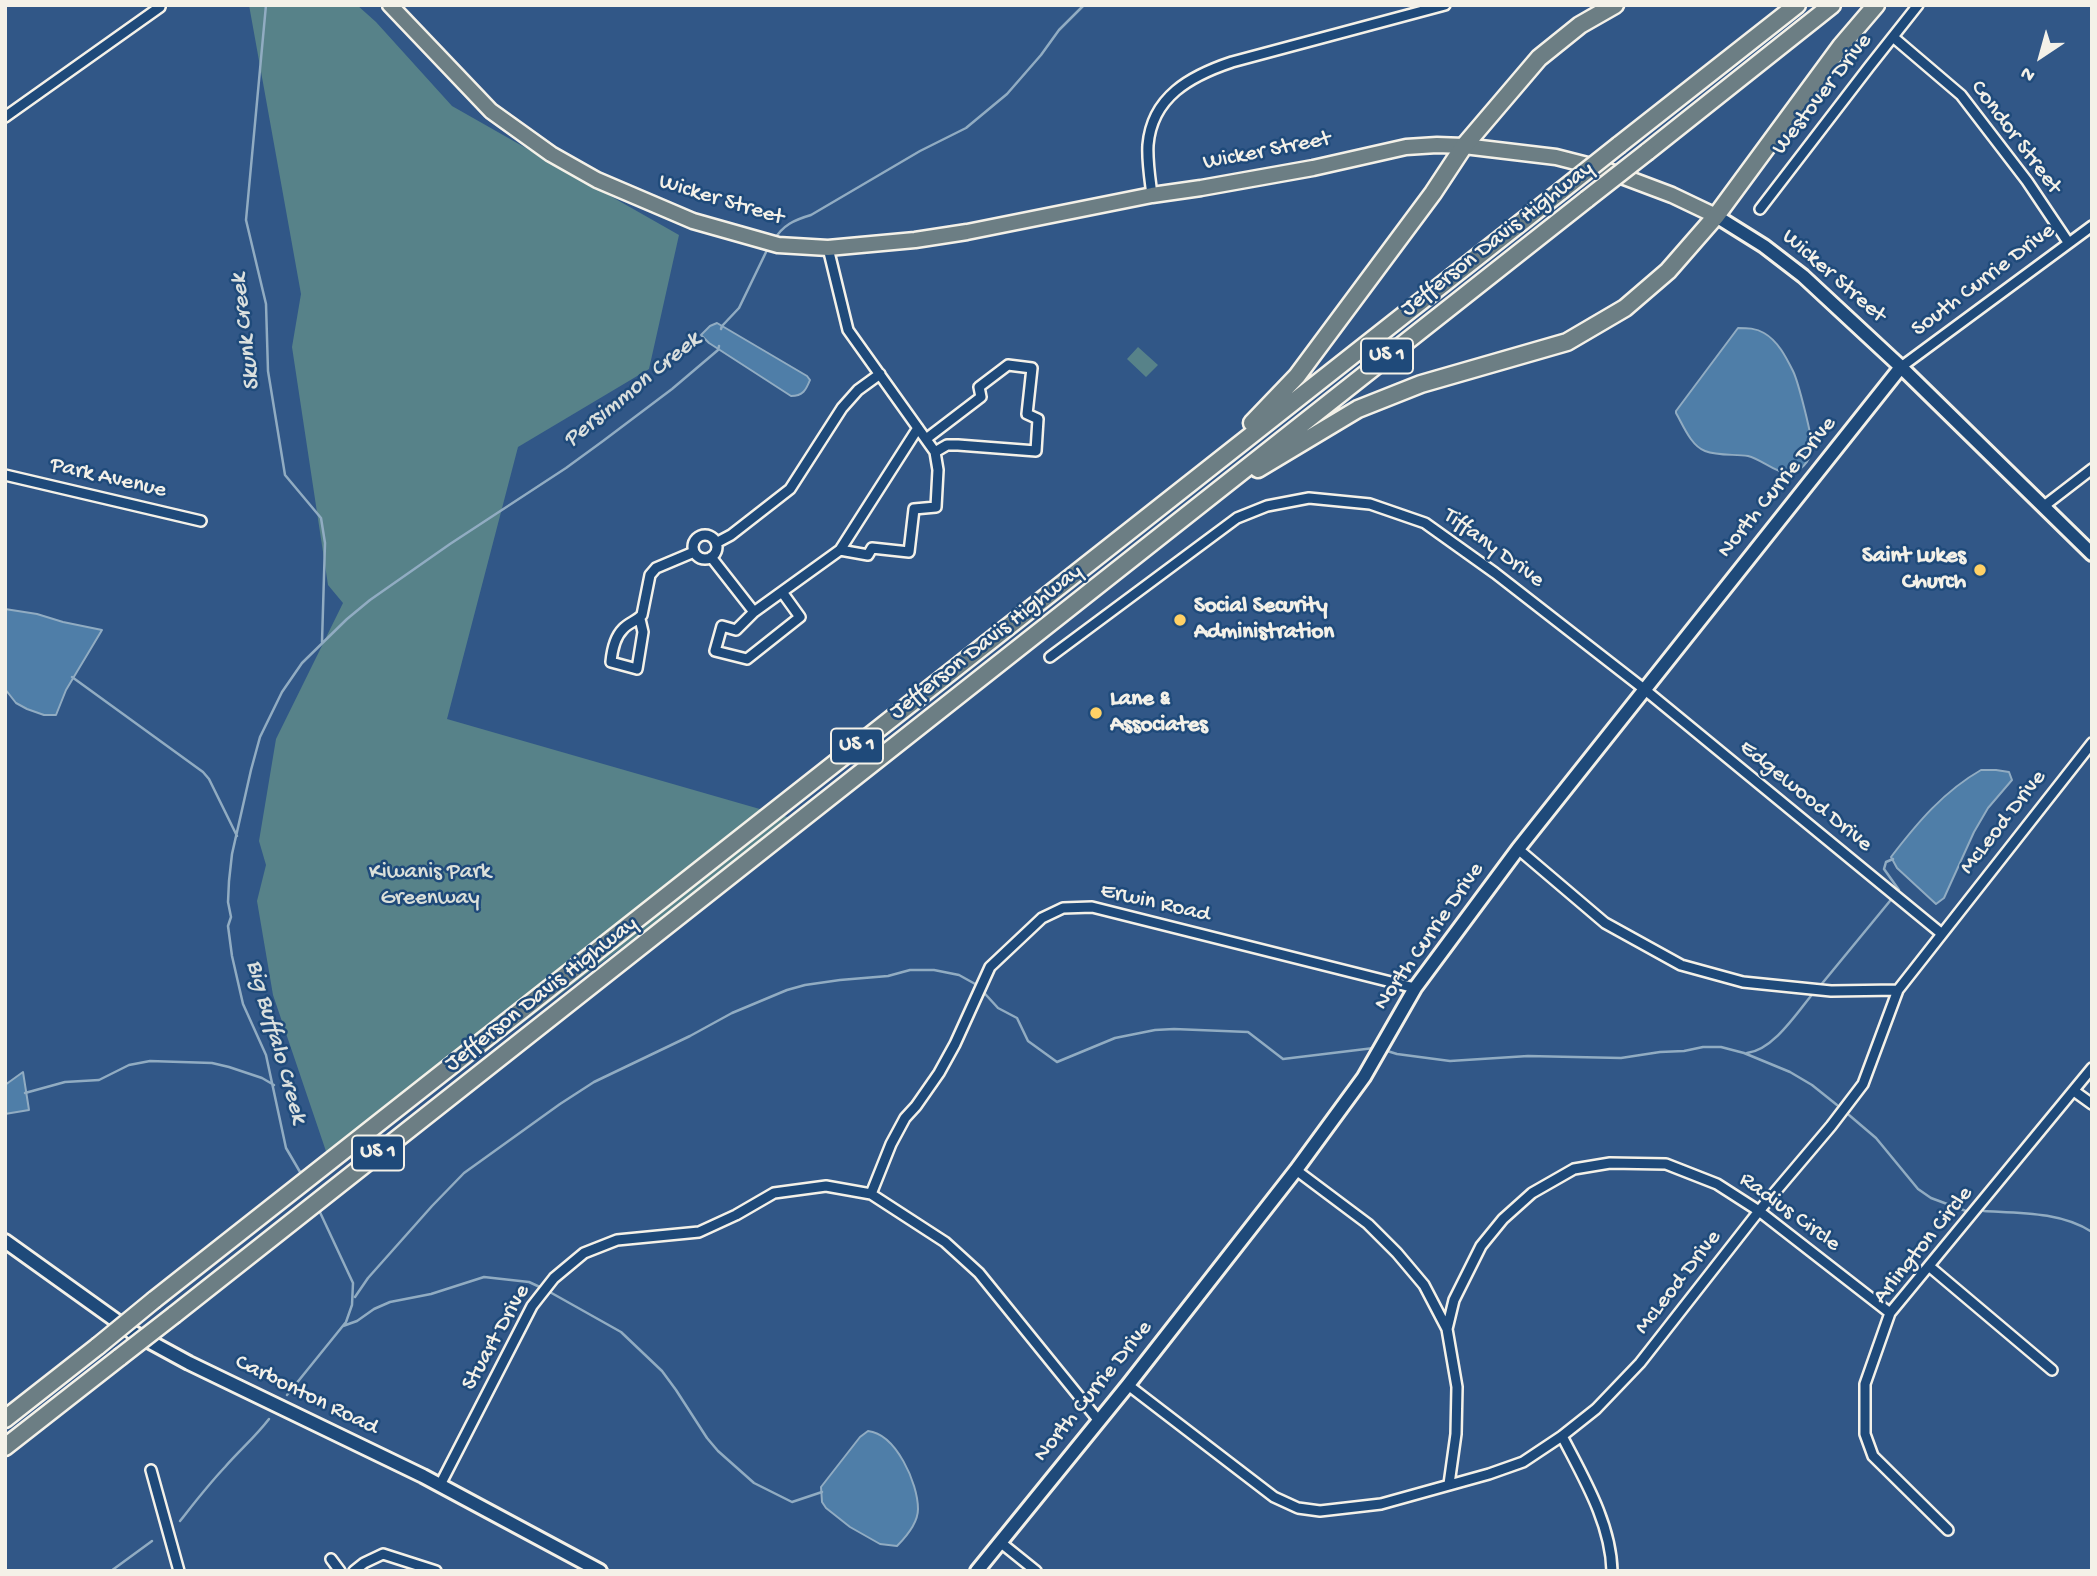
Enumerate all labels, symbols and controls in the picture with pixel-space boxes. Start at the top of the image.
north arrow [2006,21,2076,91]
street label: Westover Drive [1767,29,1879,161]
text: N [2017,60,2040,86]
street label: Condor Street [1963,76,2067,200]
street label: Wicker Street [1201,126,1333,178]
street label: Jefferson Davis Highway [1396,156,1600,324]
street label: Wicker Street [655,169,787,233]
street label: South Currie Drive [1907,218,2061,344]
street label: Wicker Street [1775,224,1891,330]
water label: Skunk Creek [226,272,268,392]
water label: Persimmon Creek [558,327,708,455]
road number: US 1 [1361,338,1413,374]
street label: North Currie Drive [1712,412,1844,564]
street label: Park Avenue [47,452,169,506]
street label: Tiffany Drive [1437,503,1549,595]
place label: Saint Lukes Church [1862,543,1966,597]
street label: Jefferson Davis Highway [885,559,1089,727]
marker: Saint Lukes Church [1972,562,1988,578]
place label: Social Security Administration [1194,593,1334,647]
marker: Social Security Administration [1172,612,1188,628]
place label: Lane & Associates [1110,686,1208,740]
marker: Lane & Associates [1088,705,1104,721]
road number: US 1 [831,728,883,764]
street label: Edgewood Drive [1733,735,1877,859]
street label: McLeod Drive [1955,765,2053,881]
street label: North Currie Drive [1369,858,1491,1016]
park label: Kiwanis Park Greenway [369,859,491,913]
street label: Erwin Road [1097,878,1213,930]
street label: Jefferson Davis Highway [440,911,644,1079]
water label: Big Buffalo Creek [238,957,312,1127]
road number: US 1 [352,1136,404,1170]
street label: Radius Circle [1733,1167,1845,1259]
street label: Arlington Circle [1868,1181,1980,1311]
street label: McLeod Drive [1630,1225,1728,1341]
street label: Stuart Drive [457,1280,537,1396]
street label: North Currie Drive [1028,1316,1160,1468]
street label: Carbonton Road [230,1349,382,1443]

